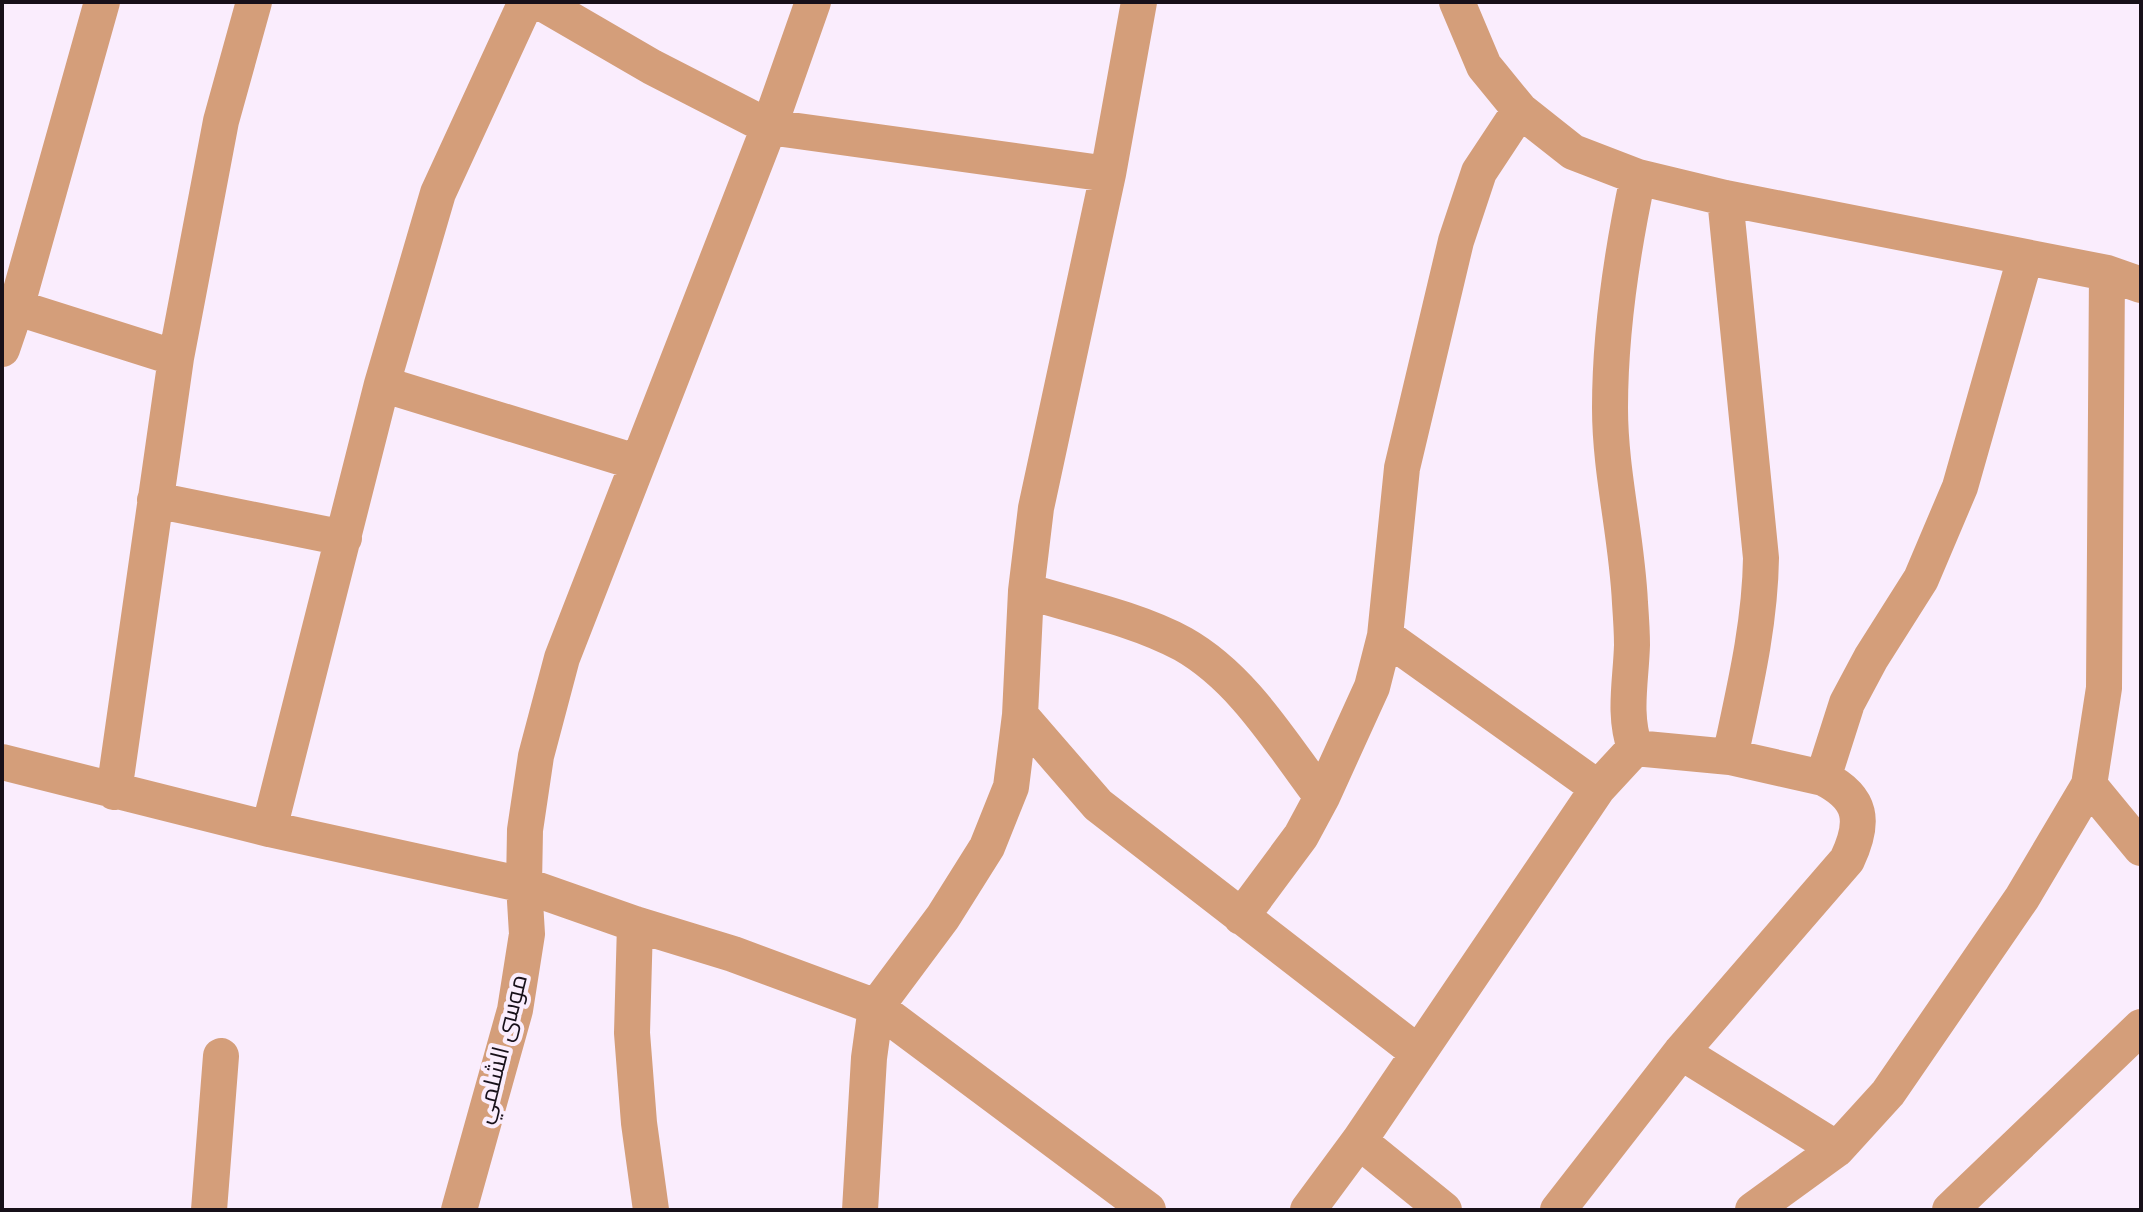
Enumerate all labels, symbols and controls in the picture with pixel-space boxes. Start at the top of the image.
street label: موسى الشلمي [465,971,538,1128]

